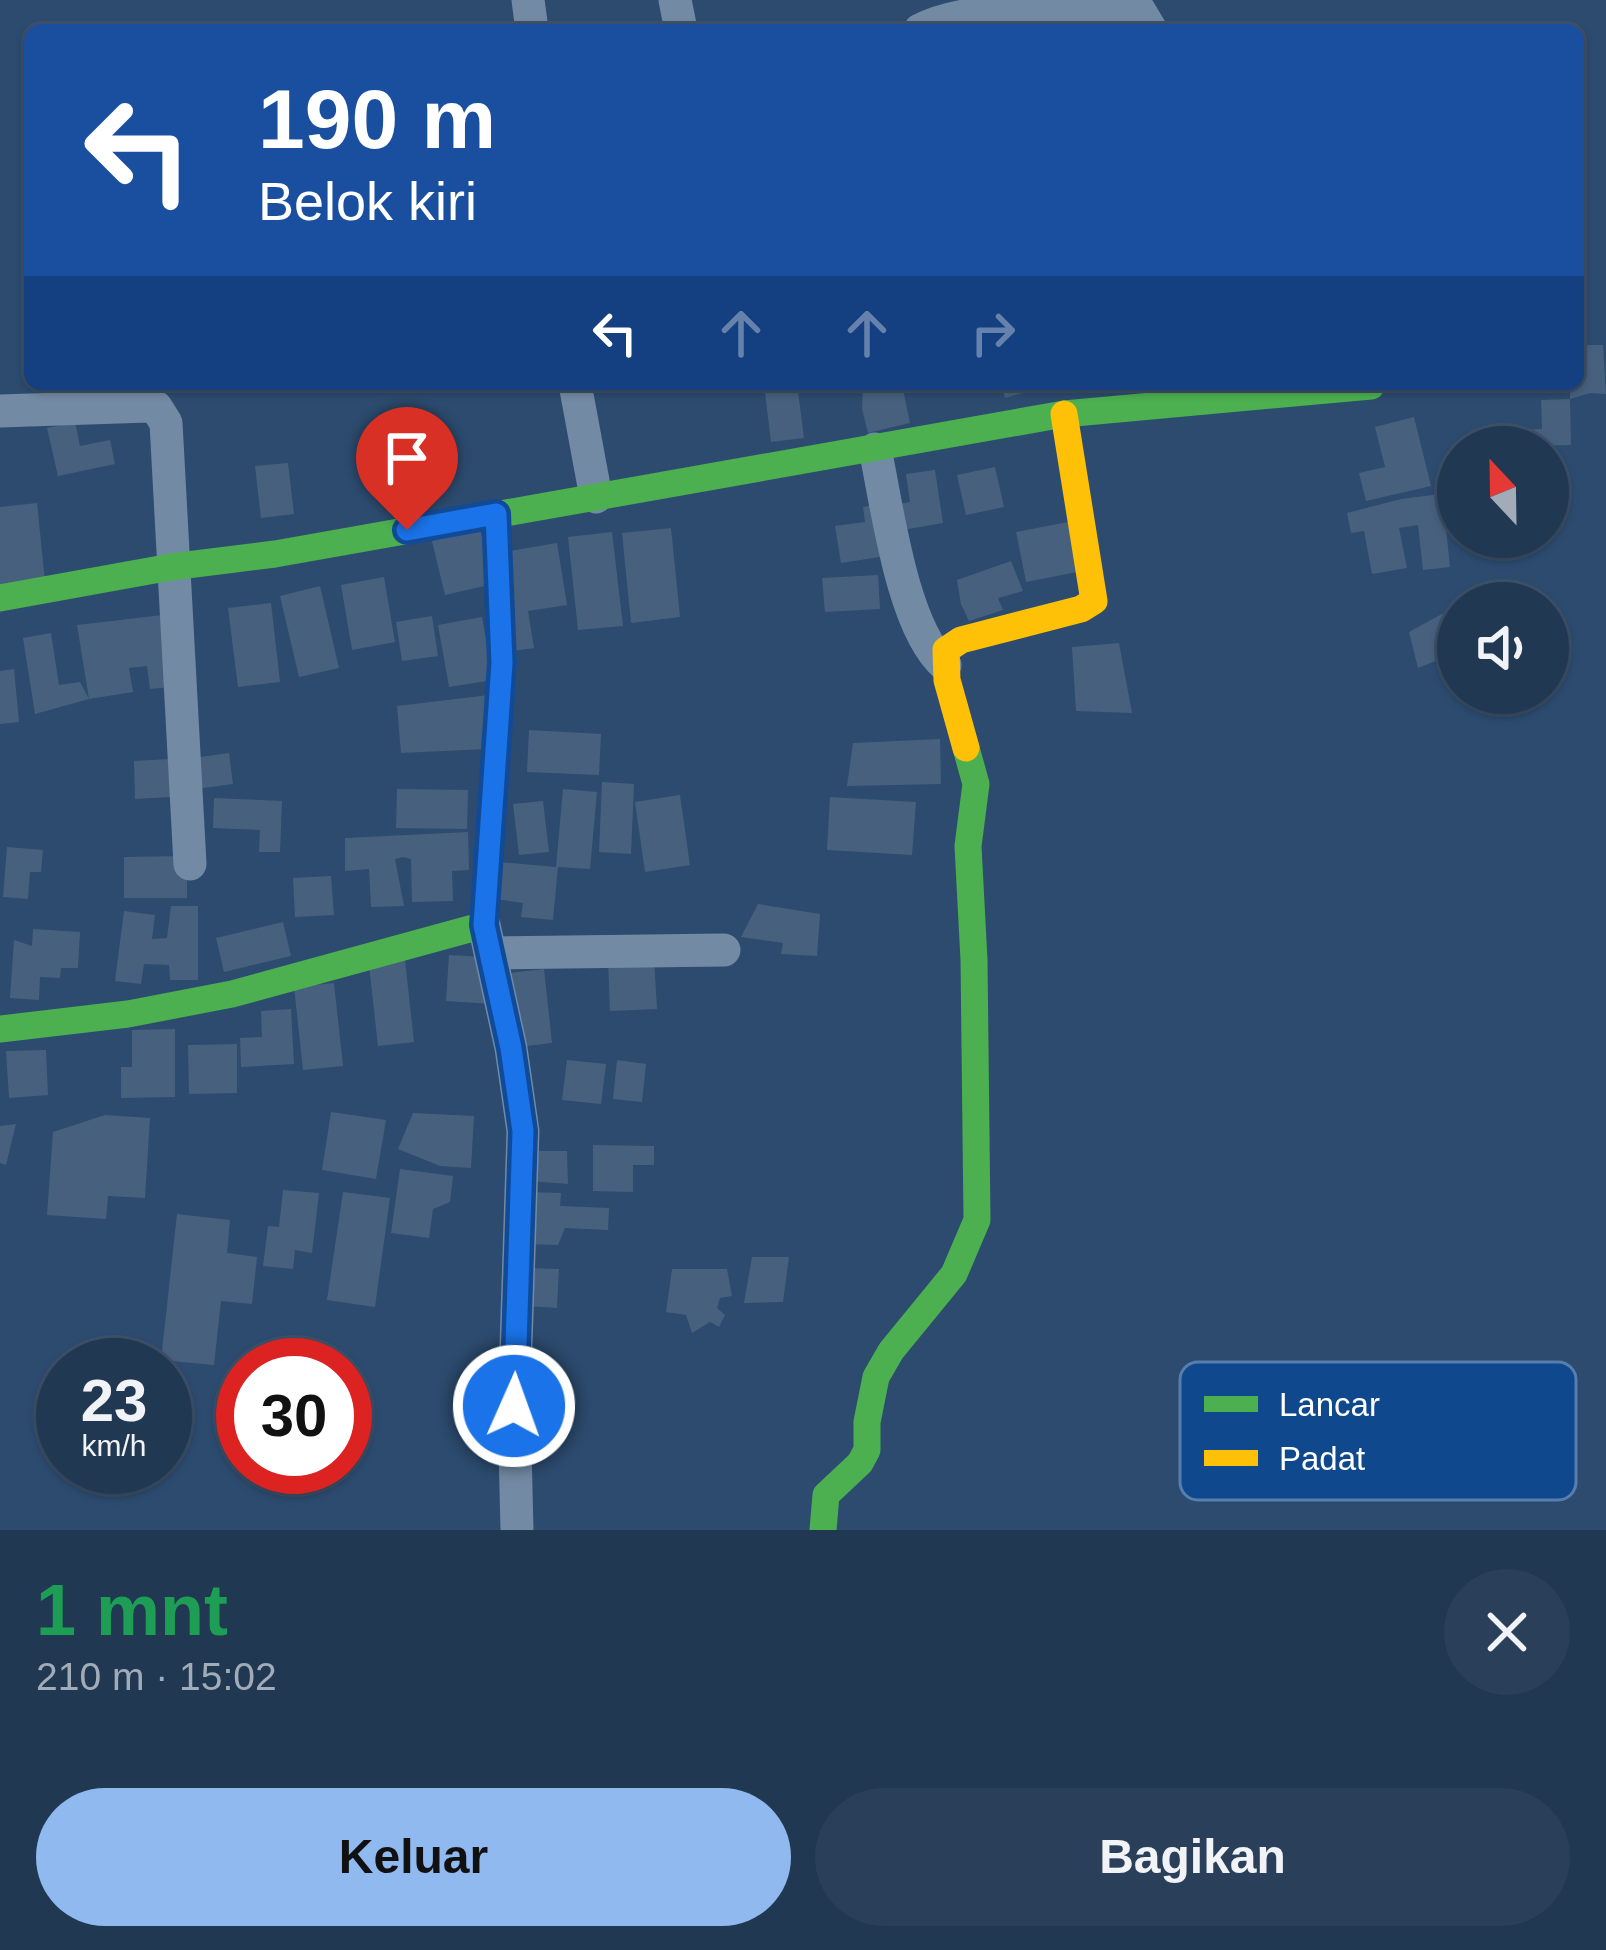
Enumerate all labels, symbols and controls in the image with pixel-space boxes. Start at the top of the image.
icon: left [60,72,216,228]
text: 190 m [258,72,496,166]
text: Belok kiri [258,171,477,231]
icon: left [582,300,648,366]
icon: ahead [708,300,774,366]
icon: ahead [834,300,900,366]
icon: right [960,300,1026,366]
pin [356,407,458,530]
icon: arrive [374,425,440,491]
north arrow [1437,426,1569,558]
map controls [1437,426,1569,714]
button: sound [1437,582,1569,714]
speed limit sign: 30 [216,1338,372,1494]
position arrow [451,1343,577,1469]
legend [1180,1362,1576,1500]
text: 23 [81,1367,147,1434]
text: Lancar [1279,1386,1380,1423]
text: km/h [81,1429,147,1462]
text: Padat [1279,1440,1365,1477]
button: close [1444,1569,1570,1695]
text: 1 mnt [36,1570,228,1650]
text: 210 m · 15:02 [36,1655,277,1698]
button: Keluar [36,1788,791,1926]
button: Bagikan [815,1788,1570,1926]

